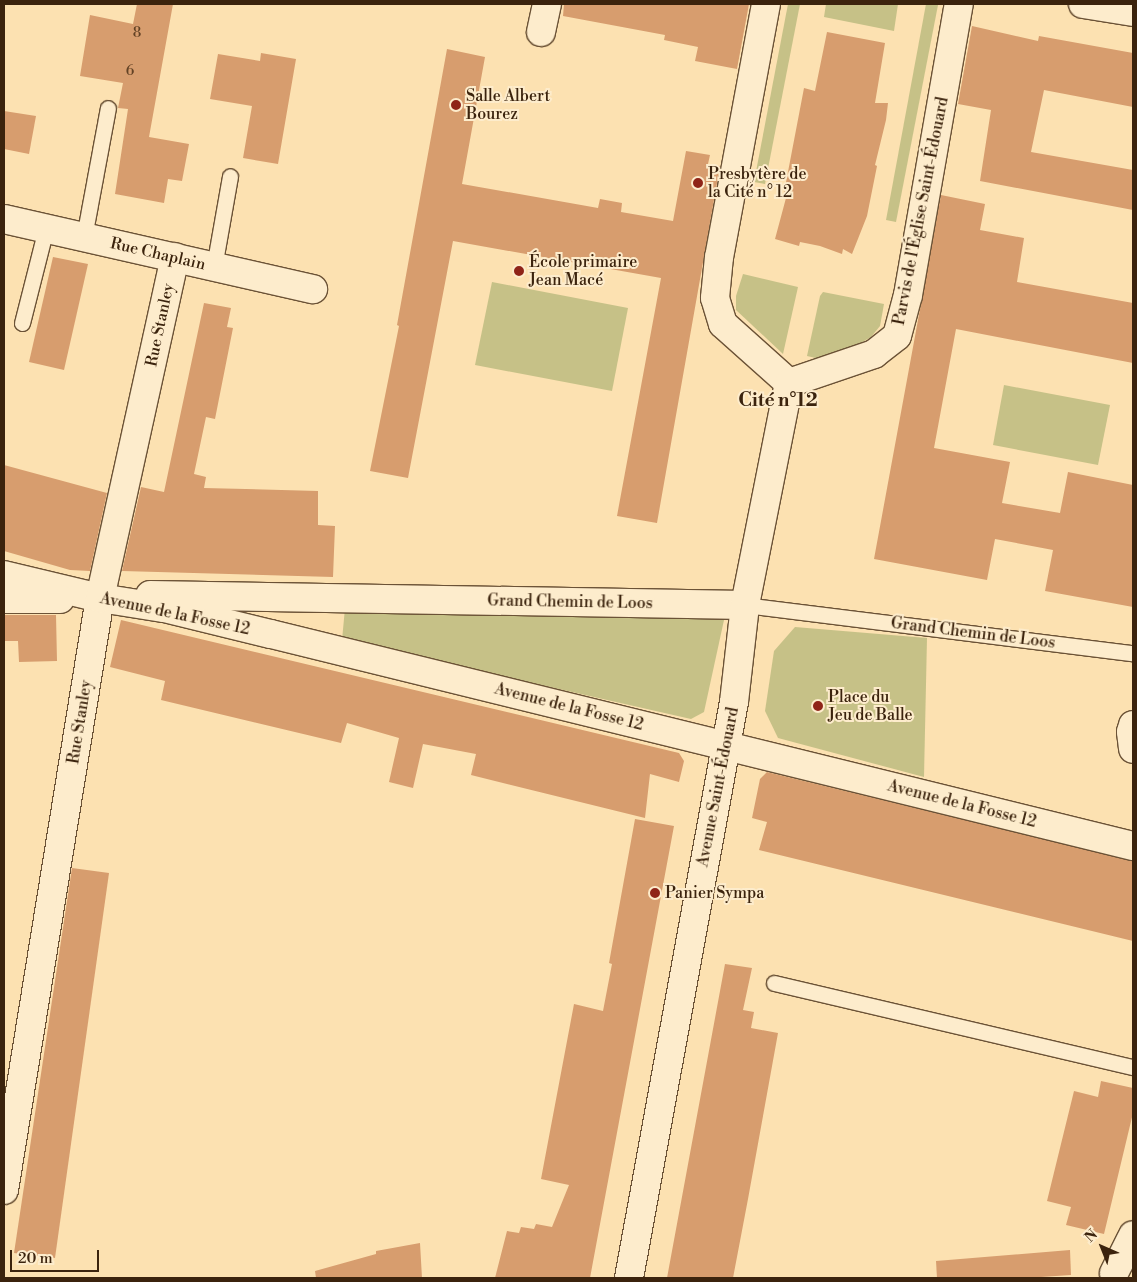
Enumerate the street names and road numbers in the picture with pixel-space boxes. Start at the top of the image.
street label: Parvis de l'Église Saint-Édouard [889,95,953,327]
street label: Rue Chaplain [109,234,207,274]
street label: Rue Stanley [142,282,178,368]
street label: Avenue de la Fosse 12 [98,589,252,639]
street label: Grand Chemin de Loos [487,591,653,613]
street label: Grand Chemin de Loos [890,613,1056,653]
street label: Rue Stanley [64,679,96,765]
street label: Avenue de la Fosse 12 [493,679,645,735]
street label: Avenue Saint-Édouard [693,705,743,869]
street label: Avenue de la Fosse 12 [886,776,1038,832]

